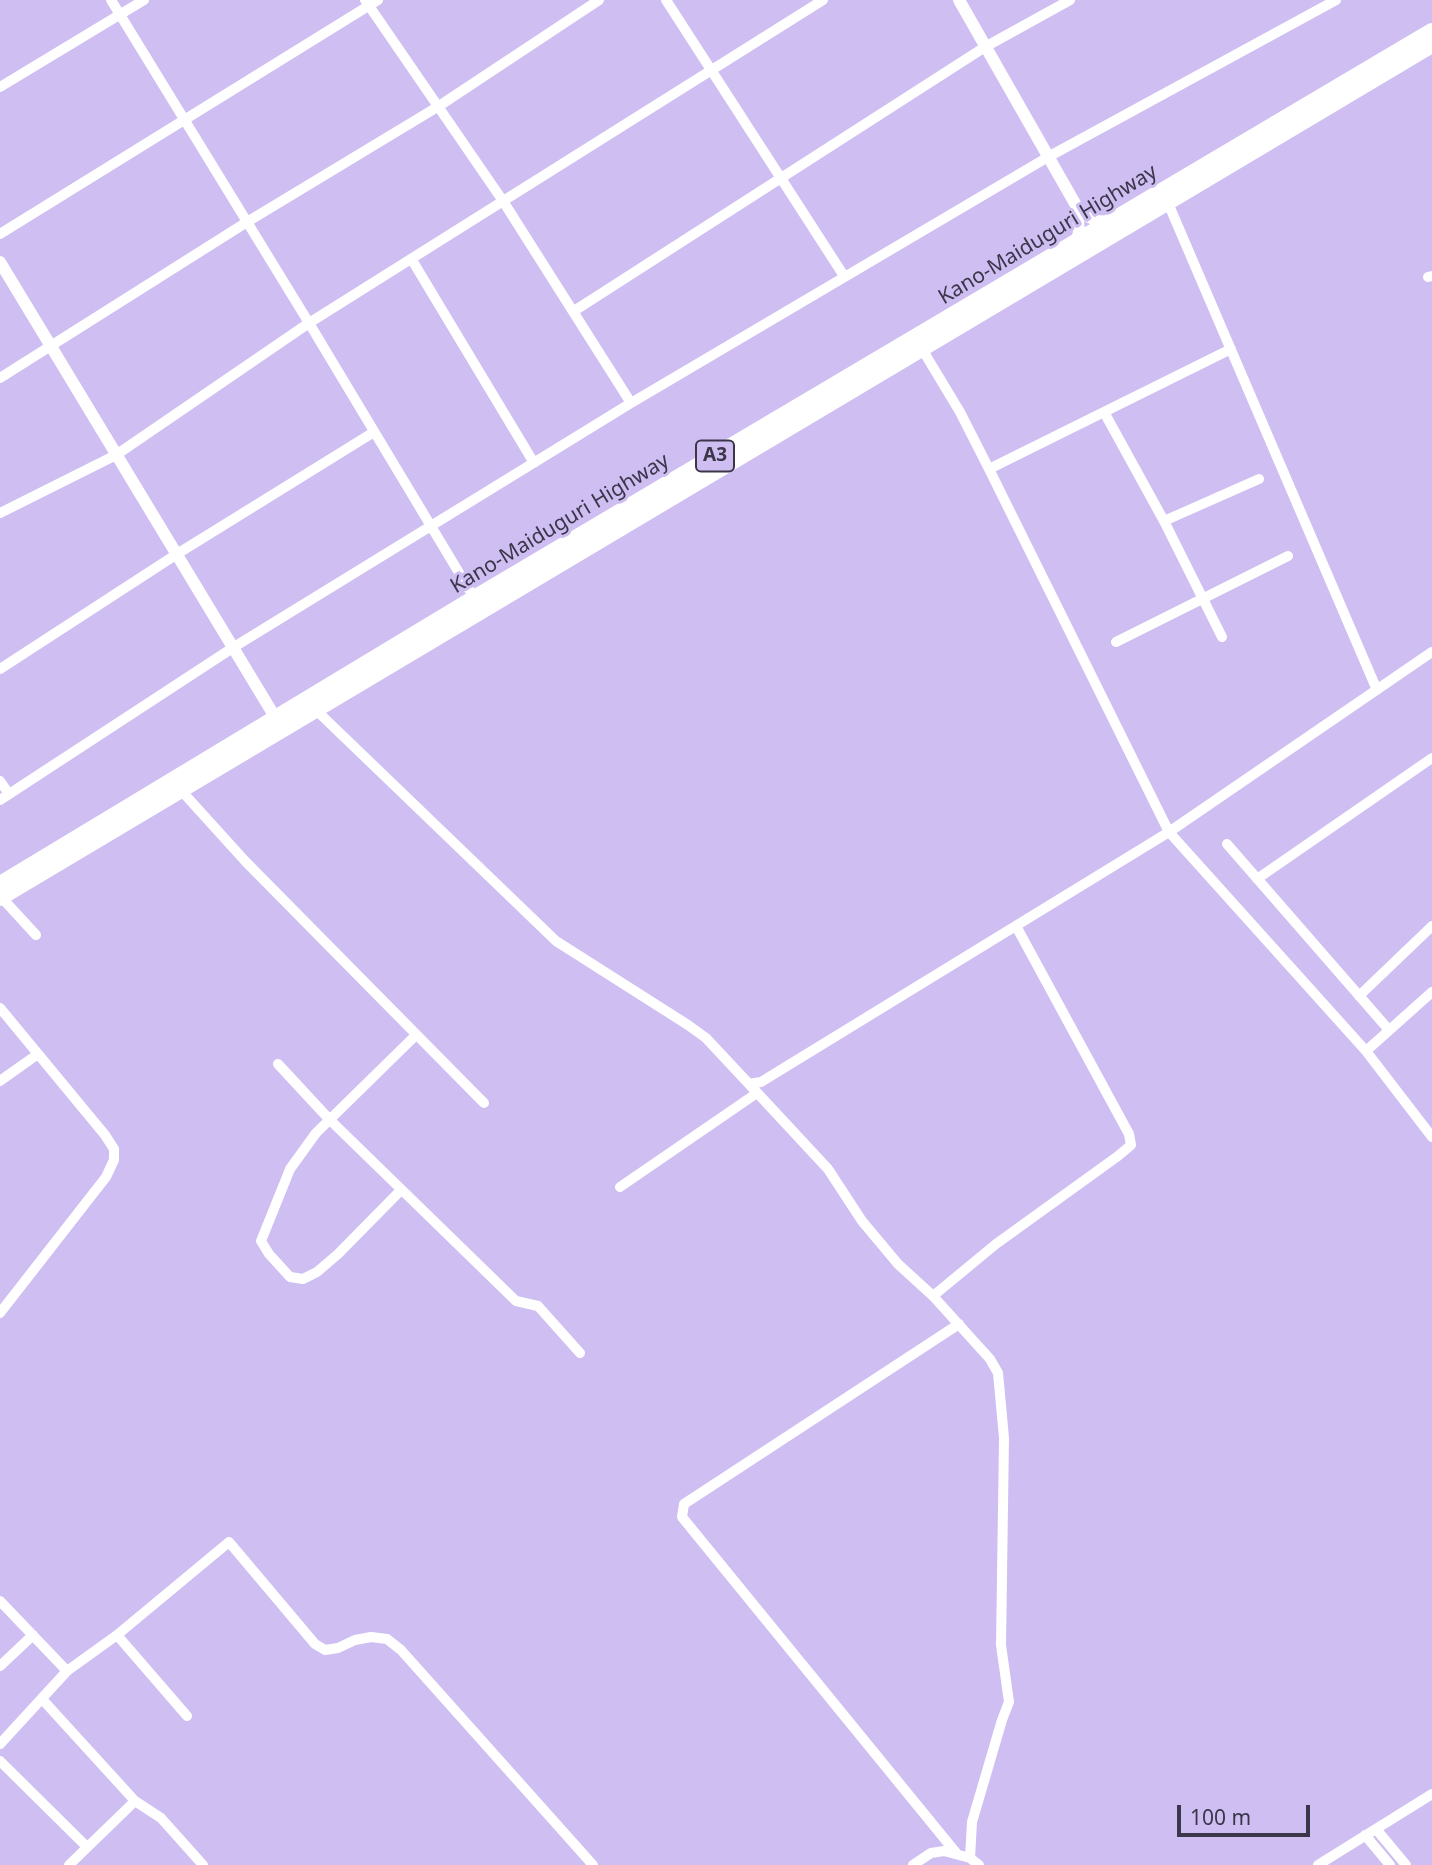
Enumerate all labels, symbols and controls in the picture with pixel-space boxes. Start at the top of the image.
street label: Kano-Maiduguri Highway [934,160,1162,310]
road number: A3 [696,440,734,471]
street label: Kano-Maiduguri Highway [446,449,674,599]
scale bar [1180,1792,1313,1836]
text: 100 m [1190,1803,1251,1831]

